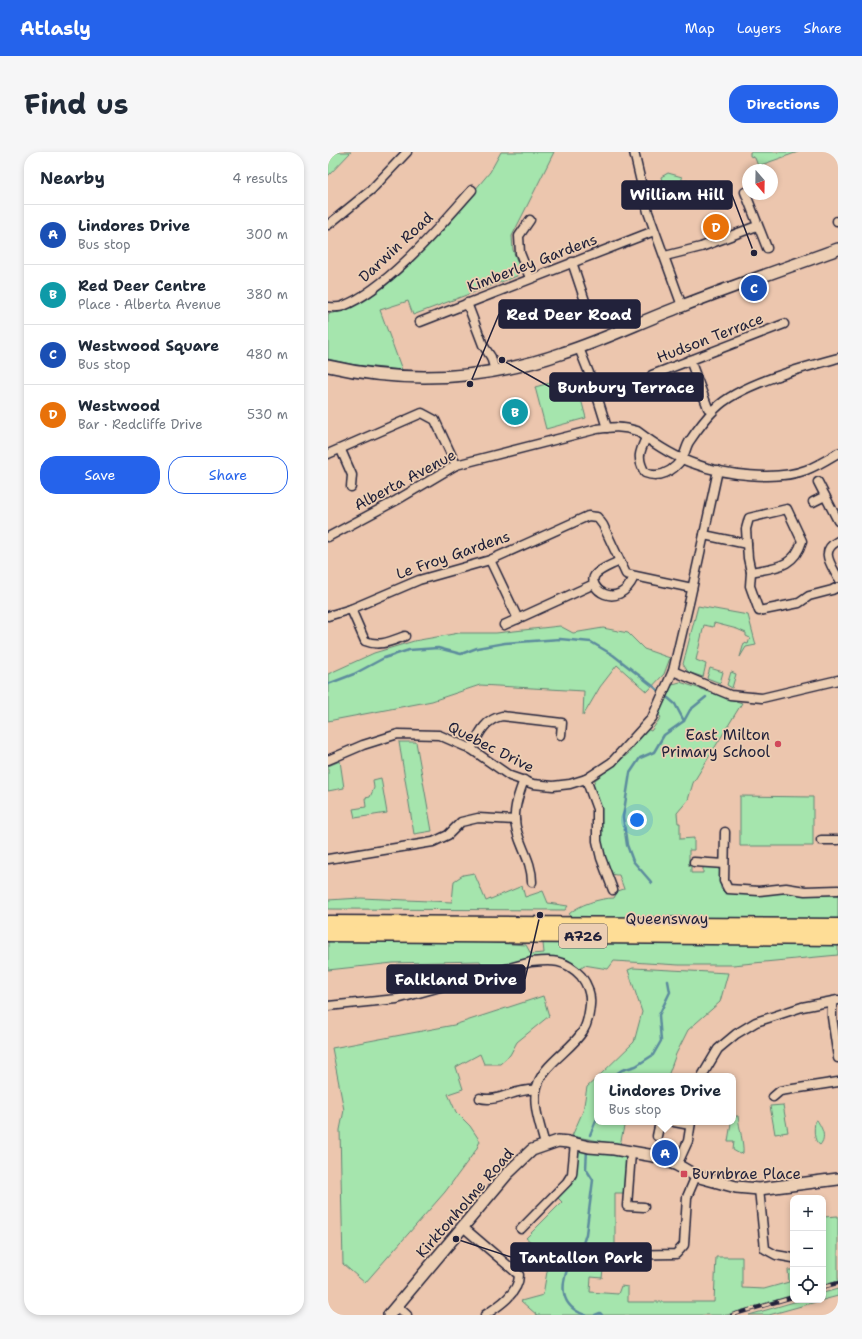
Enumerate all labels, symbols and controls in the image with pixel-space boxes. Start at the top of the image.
text: Atlasly [20,16,91,41]
text: Map [685,19,715,37]
text: Layers [737,19,781,37]
text: Share [803,19,842,37]
text: Find us [24,85,129,123]
button: Directions [729,85,838,123]
north arrow [742,164,778,200]
text: Nearby [40,167,105,189]
text: 4 results [232,170,288,187]
callout: William Hill [622,181,732,209]
text: William Hill [630,184,725,205]
street label: Darwin Road [355,207,438,287]
pin: D [703,212,729,242]
text: Lindores Drive [78,216,190,236]
text: A [48,226,58,243]
text: 300 m [245,226,288,243]
street label: Kimberley Gardens [464,229,600,297]
text: Bus stop [78,236,130,253]
pin: C [741,273,767,303]
text: Red Deer Centre [78,276,206,296]
text: B [49,286,57,303]
text: 380 m [246,286,288,303]
text: Place · Alberta Avenue [78,296,221,313]
callout: Red Deer Road [499,300,640,328]
text: Red Deer Road [506,304,632,325]
street label: Hudson Terrace [654,308,766,368]
text: Westwood Square [78,336,219,356]
text: C [49,346,57,363]
text: 480 m [246,346,288,363]
text: Bus stop [78,356,130,373]
callout: Bunbury Terrace [550,373,703,401]
text: Bunbury Terrace [558,377,695,398]
text: Westwood [78,396,160,416]
pin: B [502,397,528,427]
text: D [48,406,58,423]
text: 530 m [247,406,288,423]
text: Bar · Redcliffe Drive [78,416,203,433]
street label: Alberta Avenue [351,445,459,515]
button: Save [40,456,160,494]
button: Share [168,456,288,494]
street label: Le Froy Gardens [393,526,513,584]
street label: Quebec Drive [444,717,538,777]
place label: East Milton Primary School [661,725,770,762]
marker: East Milton Primary School [773,739,783,749]
your location [627,810,647,830]
street label: Queensway [626,909,708,929]
road number: A726 [559,924,607,948]
callout: Falkland Drive [387,965,525,993]
text: Falkland Drive [395,969,518,990]
popup [594,1073,736,1125]
text: Lindores Drive [609,1081,721,1101]
text: Bus stop [609,1101,661,1118]
pin: A [652,1138,678,1168]
street label: Kirktonholme Road [412,1144,519,1262]
place label: Burnbrae Place [692,1164,801,1184]
marker: Burnbrae Place [679,1169,689,1179]
map controls [790,1195,826,1303]
button: + [790,1195,826,1231]
button: − [790,1231,826,1267]
callout: Tantallon Park [511,1243,651,1271]
text: Tantallon Park [519,1247,643,1268]
button: locate [790,1267,826,1303]

